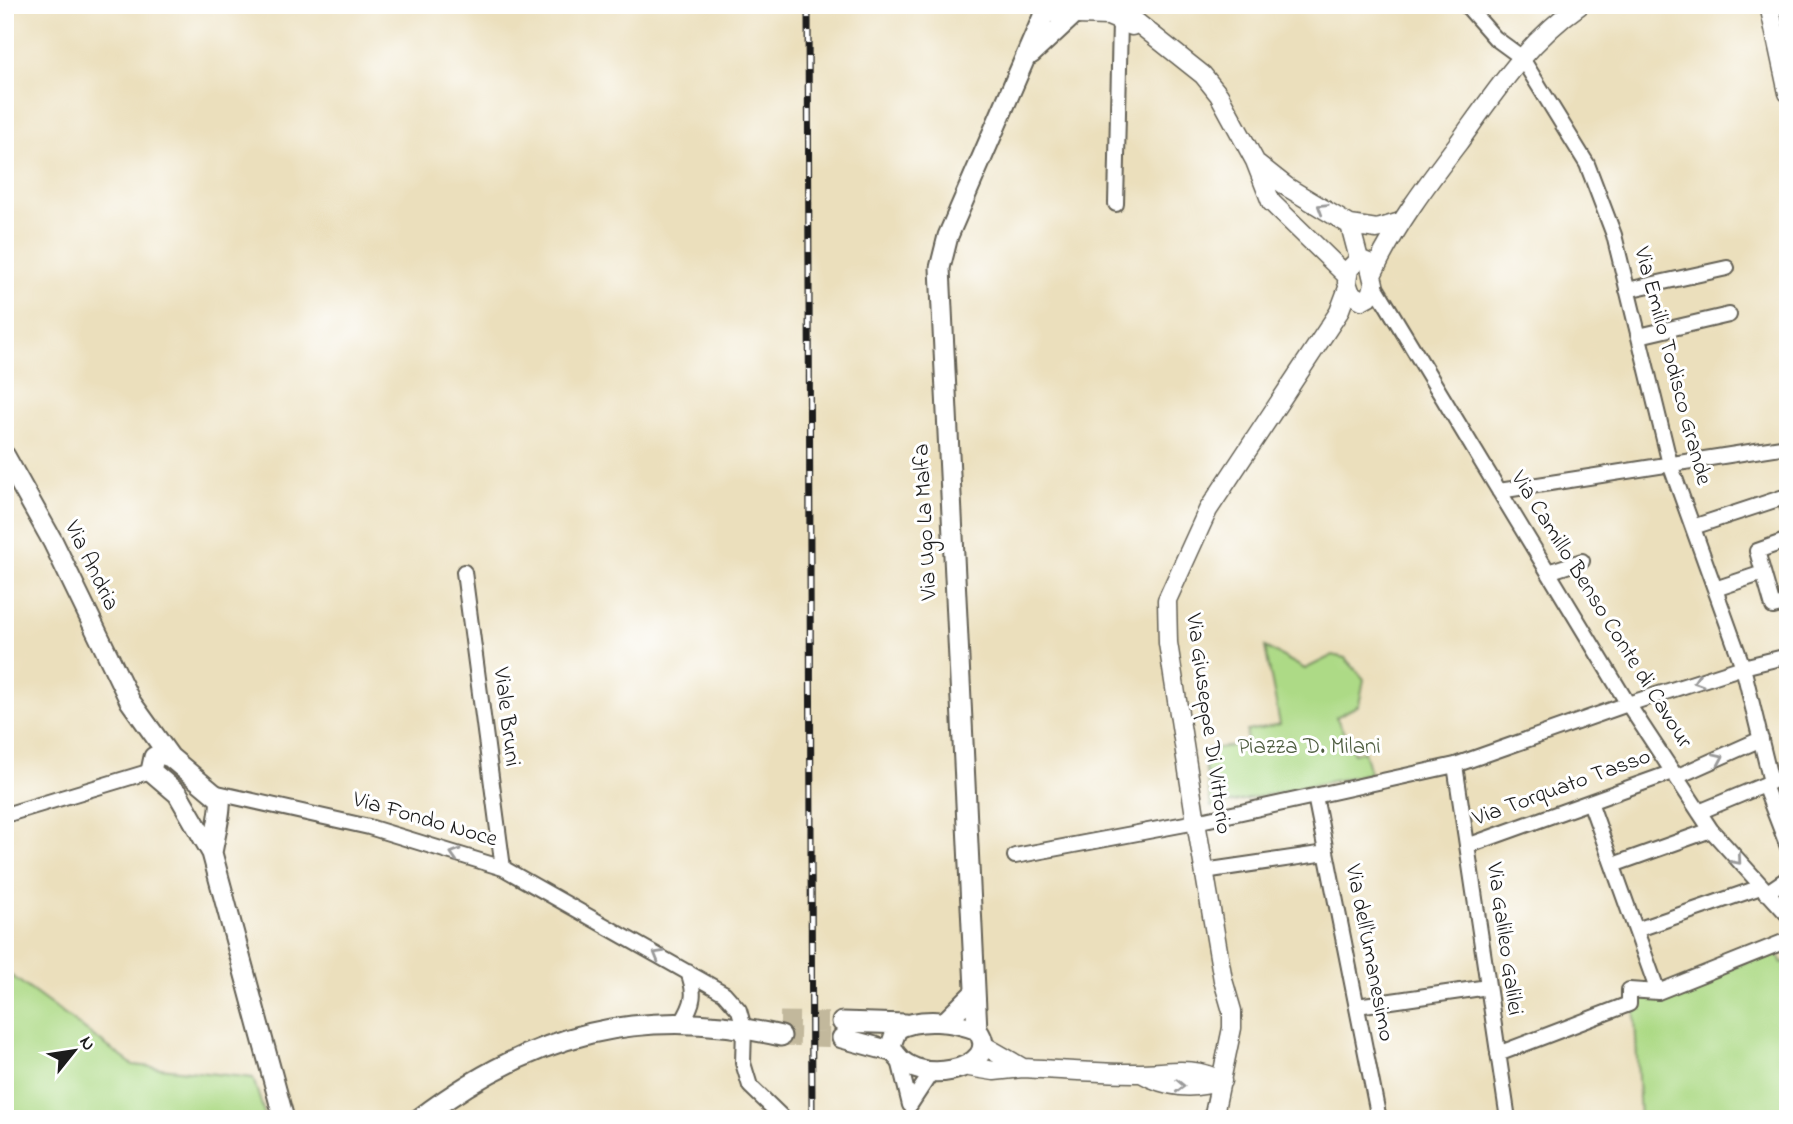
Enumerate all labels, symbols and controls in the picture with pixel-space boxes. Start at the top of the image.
one-way arrow [1316,204,1329,217]
street label: Via Emilio Todisco Grande [1624,242,1720,489]
street label: Via Ugo La Malfa [905,443,948,602]
street label: Via Camillo Benso Conte di Cavour [1501,464,1701,756]
street label: Via Andria [55,515,127,617]
street label: Via Giuseppe Di Vittorio [1176,611,1240,837]
street label: Viale Bruni [483,665,528,768]
one-way arrow [1693,673,1705,687]
park label: Piazza D. Milani [1237,731,1381,764]
street label: Via Torquato Tasso [1468,740,1656,836]
one-way arrow [1711,752,1724,766]
street label: Via Fondo Noce [348,783,502,857]
one-way arrow [450,848,462,862]
one-way arrow [1729,852,1741,865]
street label: Via Galileo Galilei [1477,859,1531,1018]
street label: Via dell'Umanesimo [1335,861,1402,1044]
one-way arrow [652,950,665,963]
north arrow [38,1016,108,1086]
text: N [72,1031,102,1056]
one-way arrow [1175,1078,1186,1094]

